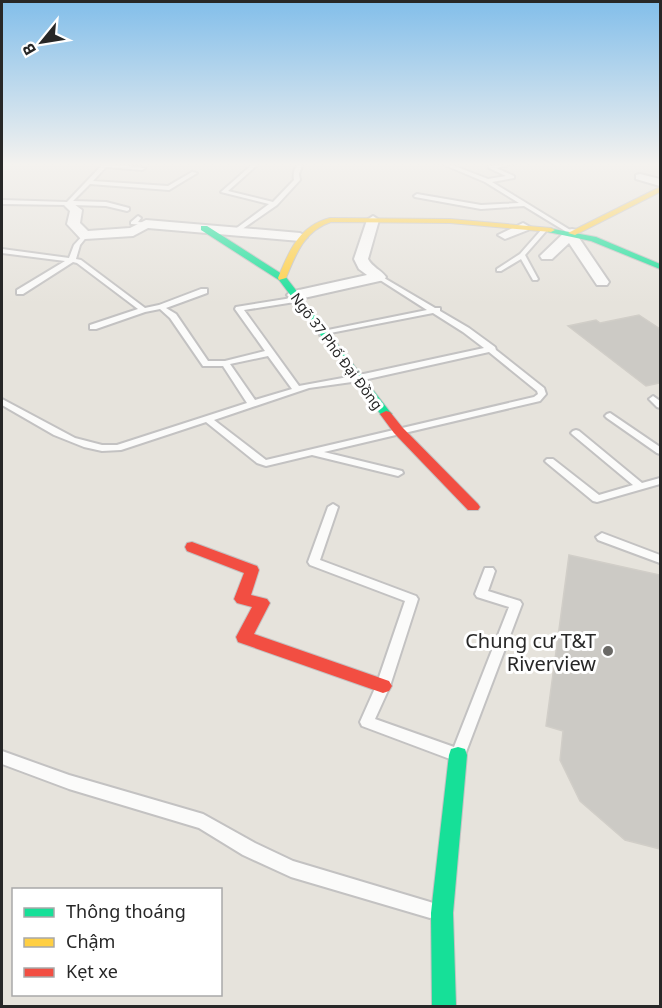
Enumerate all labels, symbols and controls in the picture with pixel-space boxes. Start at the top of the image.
north arrow [12,12,72,72]
text: B [17,39,41,60]
street label: Ngõ 37 Phố Đại Đồng [287,289,387,413]
place label: Chung cư T&T Riverview [465,627,596,677]
marker: Chung cư T&T Riverview [601,644,615,658]
legend [12,888,222,996]
text: Thông thoáng [66,899,186,923]
text: Chậm [66,929,115,953]
text: Kẹt xe [66,959,118,983]

